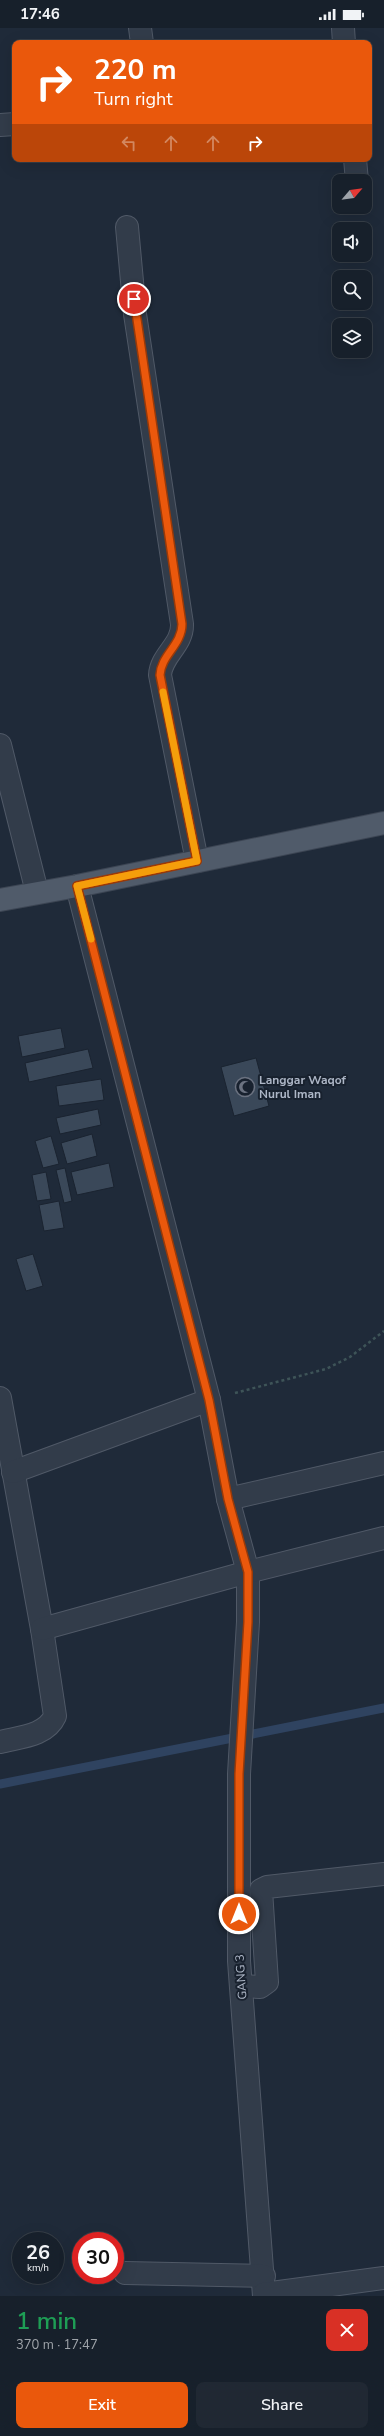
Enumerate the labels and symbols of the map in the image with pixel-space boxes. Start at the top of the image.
north arrow [332,174,372,214]
pin [117,282,151,316]
place label: Langgar Waqof Nurul Iman [259,1072,347,1102]
mosque icon: Langgar Waqof Nurul Iman [234,1076,256,1098]
position arrow [218,1893,260,1935]
street label: GANG 3 [231,1954,251,2000]
speed limit sign: 30 [72,2232,124,2284]

